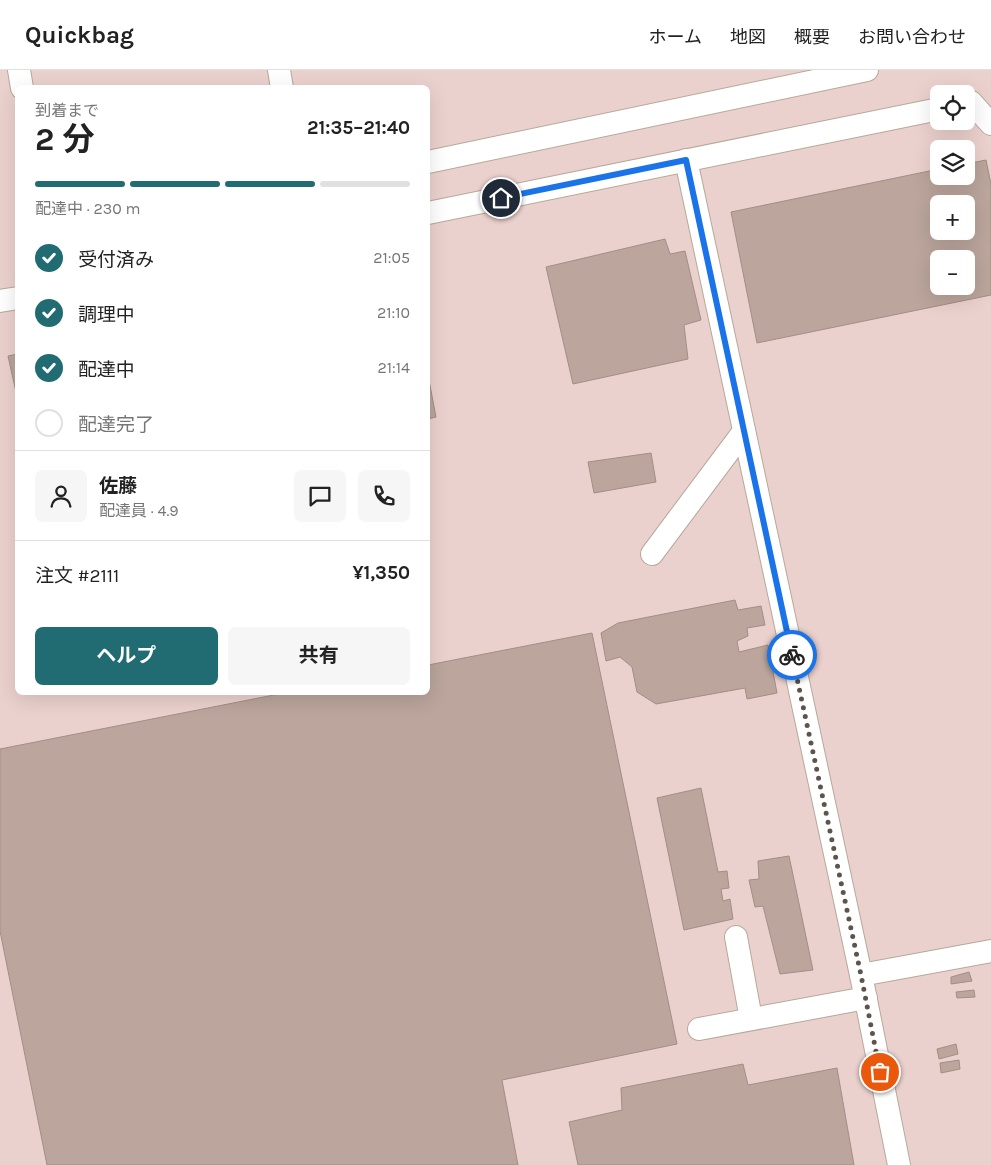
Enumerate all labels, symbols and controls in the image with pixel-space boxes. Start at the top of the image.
text: Quickbag [25,21,134,49]
text: ホーム [649,26,702,48]
text: 地図 [730,26,766,48]
text: 概要 [794,26,830,48]
text: お問い合わせ [858,26,966,48]
map controls [930,85,975,295]
button: locate [930,85,975,130]
text: 到着まで [35,101,99,120]
text: 21:35–21:40 [307,117,410,139]
text: 2 分 [35,121,94,158]
button: layers [930,140,975,185]
pin [480,177,522,219]
icon: home [487,184,515,212]
button: + [930,195,975,240]
text: 配達中 · 230 m [35,199,140,218]
icon: check [35,244,63,272]
text: 21:05 [373,248,410,267]
text: 受付済み [78,249,154,271]
button: − [930,250,975,295]
icon: check [35,299,63,327]
text: 21:10 [377,303,410,322]
text: 調理中 [78,304,135,326]
icon: check [35,354,63,382]
text: 21:14 [378,358,410,377]
text: 配達中 [78,359,135,381]
text: 配達完了 [78,414,154,436]
button: person [35,470,87,522]
button: chat [294,470,346,522]
button: phone [358,470,410,522]
text: 佐藤 [99,475,137,497]
text: 配達員 · 4.9 [99,501,179,520]
text: ¥1,350 [352,562,410,584]
text: 注文 #2111 [35,565,119,587]
button: ヘルプ [35,627,218,685]
button: 共有 [228,627,410,685]
courier [767,630,817,680]
icon: bike [778,641,806,669]
pin [859,1051,901,1093]
icon: bag [866,1058,894,1086]

